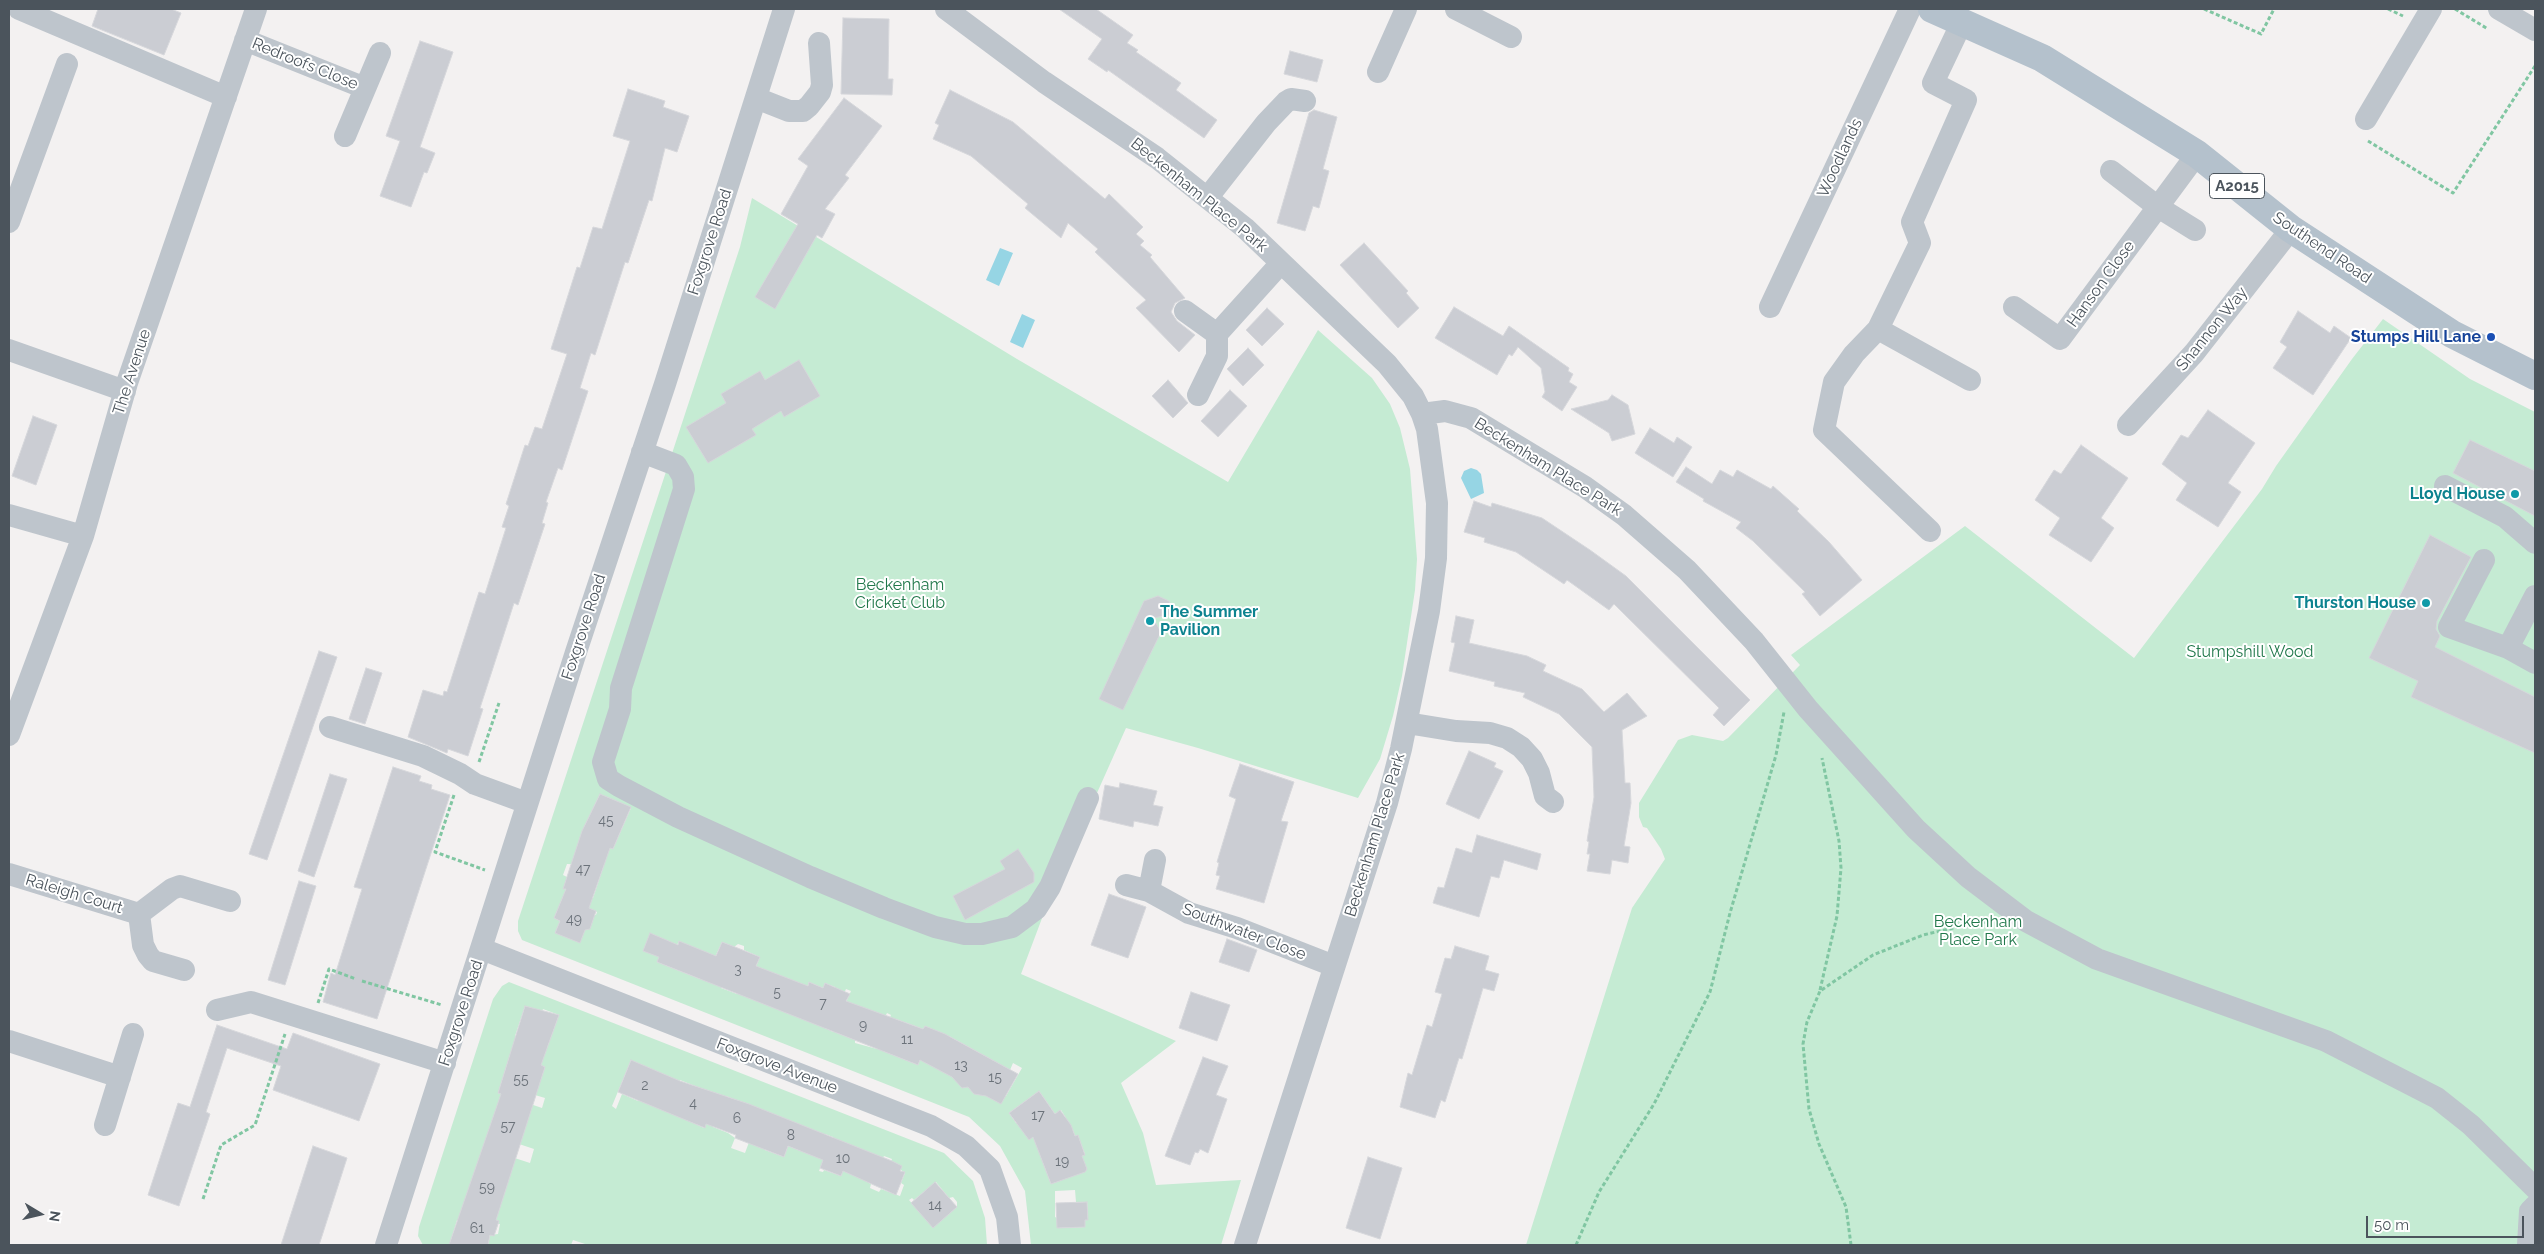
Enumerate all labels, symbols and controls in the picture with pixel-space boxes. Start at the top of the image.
street label: Redroofs Close [249,34,361,94]
street label: Woodlands [1813,116,1867,200]
street label: Beckenham Place Park [1127,134,1271,256]
road number: A2015 [2210,174,2264,198]
street label: Foxgrove Road [684,187,736,297]
street label: Southend Road [2269,208,2375,288]
street label: Hanson Close [2063,237,2139,331]
street label: Shannon Way [2172,283,2252,375]
street label: The Avenue [109,327,155,417]
place label: Stumps Hill Lane [2351,327,2481,347]
marker: Stumps Hill Lane [2485,331,2497,343]
street label: Beckenham Place Park [1471,414,1625,520]
place label: Lloyd House [2410,484,2505,504]
marker: Lloyd House [2509,488,2521,500]
street label: Foxgrove Road [558,572,610,682]
park label: Beckenham Cricket Club [855,575,945,613]
place label: Thurston House [2294,593,2416,613]
marker: Thurston House [2420,597,2432,609]
place label: The Summer Pavilion [1160,602,1258,640]
marker: The Summer Pavilion [1144,615,1156,627]
park label: Stumpshill Wood [2187,642,2313,662]
street label: Beckenham Place Park [1341,751,1409,919]
house number: 45 [598,813,614,829]
house number: 47 [575,862,591,878]
street label: Raleigh Court [23,870,125,918]
street label: Southwater Close [1179,900,1309,964]
house number: 49 [566,912,582,928]
park label: Beckenham Place Park [1934,912,2022,950]
street label: Foxgrove Road [435,958,487,1068]
house number: 3 [734,962,742,978]
house number: 5 [773,985,781,1001]
house number: 7 [819,996,827,1012]
house number: 9 [859,1018,867,1034]
house number: 11 [901,1032,913,1048]
street label: Foxgrove Avenue [714,1034,840,1098]
house number: 13 [954,1058,968,1074]
house number: 15 [988,1070,1002,1086]
house number: 55 [513,1072,529,1088]
house number: 2 [641,1078,649,1094]
house number: 4 [689,1096,697,1112]
house number: 17 [1031,1108,1045,1124]
house number: 6 [733,1111,741,1127]
house number: 57 [500,1119,516,1135]
house number: 8 [787,1128,795,1144]
house number: 10 [836,1151,850,1167]
house number: 19 [1055,1154,1069,1170]
house number: 59 [479,1180,495,1196]
north arrow [15,1189,65,1239]
house number: 14 [928,1198,942,1214]
scale bar [2369,1206,2526,1238]
text: N [46,1210,64,1223]
text: 50 m [2374,1216,2409,1234]
house number: 61 [470,1221,484,1237]

